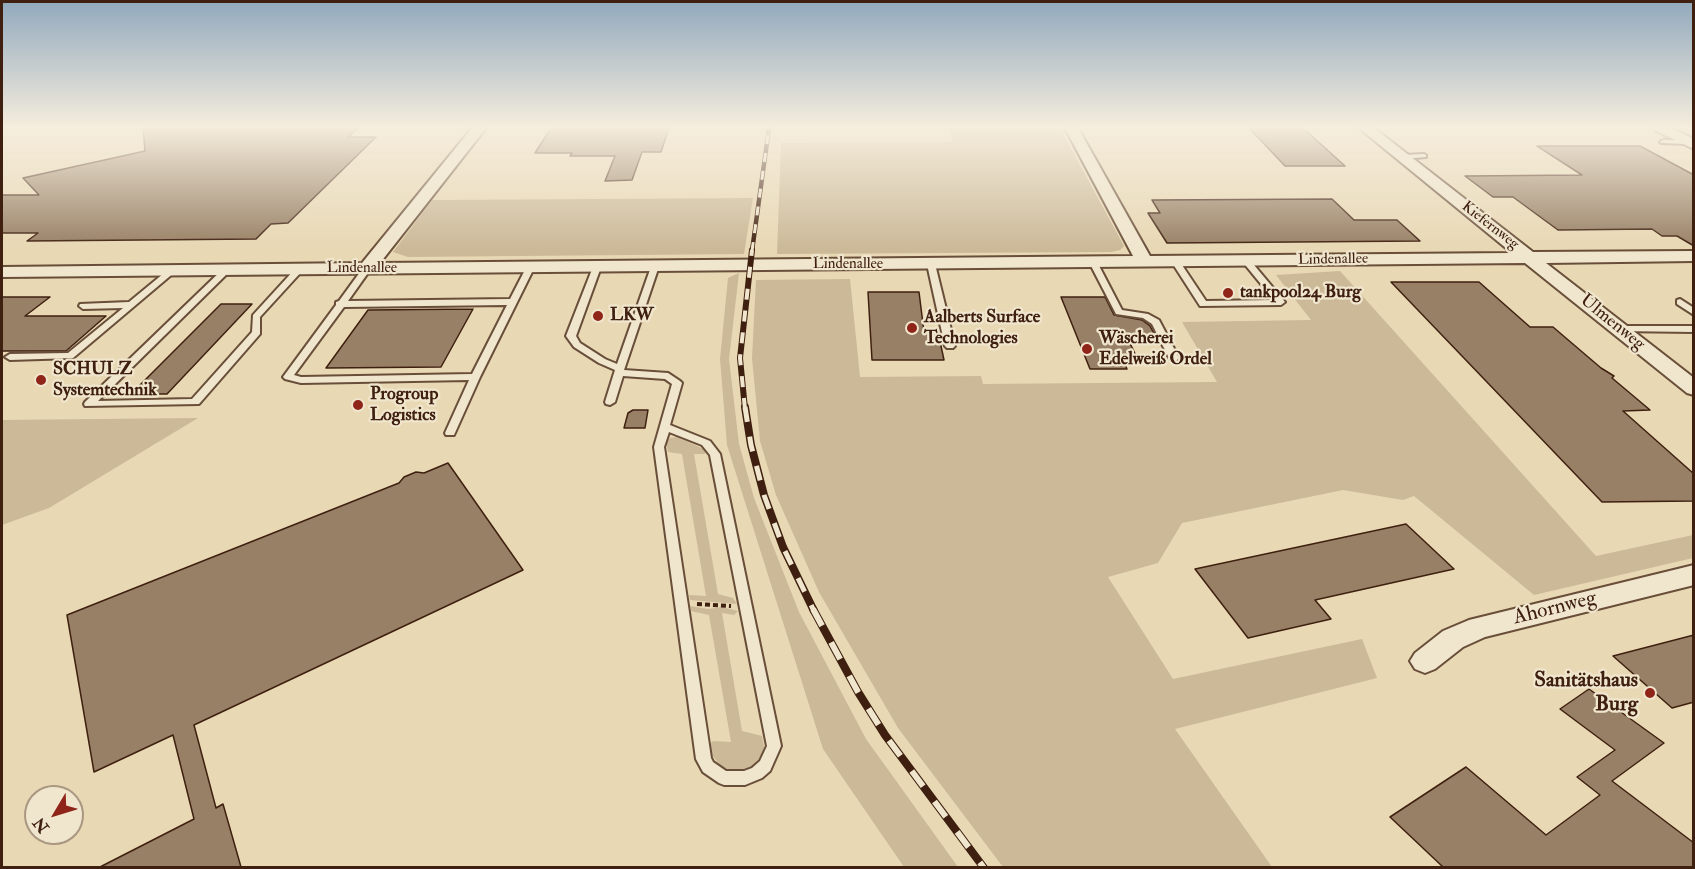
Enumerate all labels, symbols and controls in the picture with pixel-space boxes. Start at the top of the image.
street label: Kiefernweg [1458,198,1522,254]
street label: Lindenallee [1298,250,1368,270]
street label: Lindenallee [813,256,883,274]
street label: Lindenallee [327,260,397,278]
place label: tankpool24 Burg [1240,282,1361,304]
marker: tankpool24 Burg [1221,286,1235,300]
street label: Ulmenweg [1575,290,1649,356]
place label: LKW [610,305,654,327]
place label: Aalberts Surface Technologies [924,307,1040,350]
marker: LKW [591,309,605,323]
marker: Aalberts Surface Technologies [905,321,919,335]
place label: Wäscherei Edelweiß Ordel [1099,328,1212,370]
marker: Wäscherei Edelweiß Ordel [1080,342,1094,356]
place label: SCHULZ Systemtechnik [53,359,157,401]
marker: SCHULZ Systemtechnik [34,373,48,387]
place label: Progroup Logistics [370,384,438,426]
marker: Progroup Logistics [351,398,365,412]
street label: Ahornweg [1511,587,1599,631]
place label: Sanitätshaus Burg [1534,668,1638,718]
marker: Sanitätshaus Burg [1643,686,1657,700]
north arrow [24,785,84,845]
text: N [29,813,54,837]

